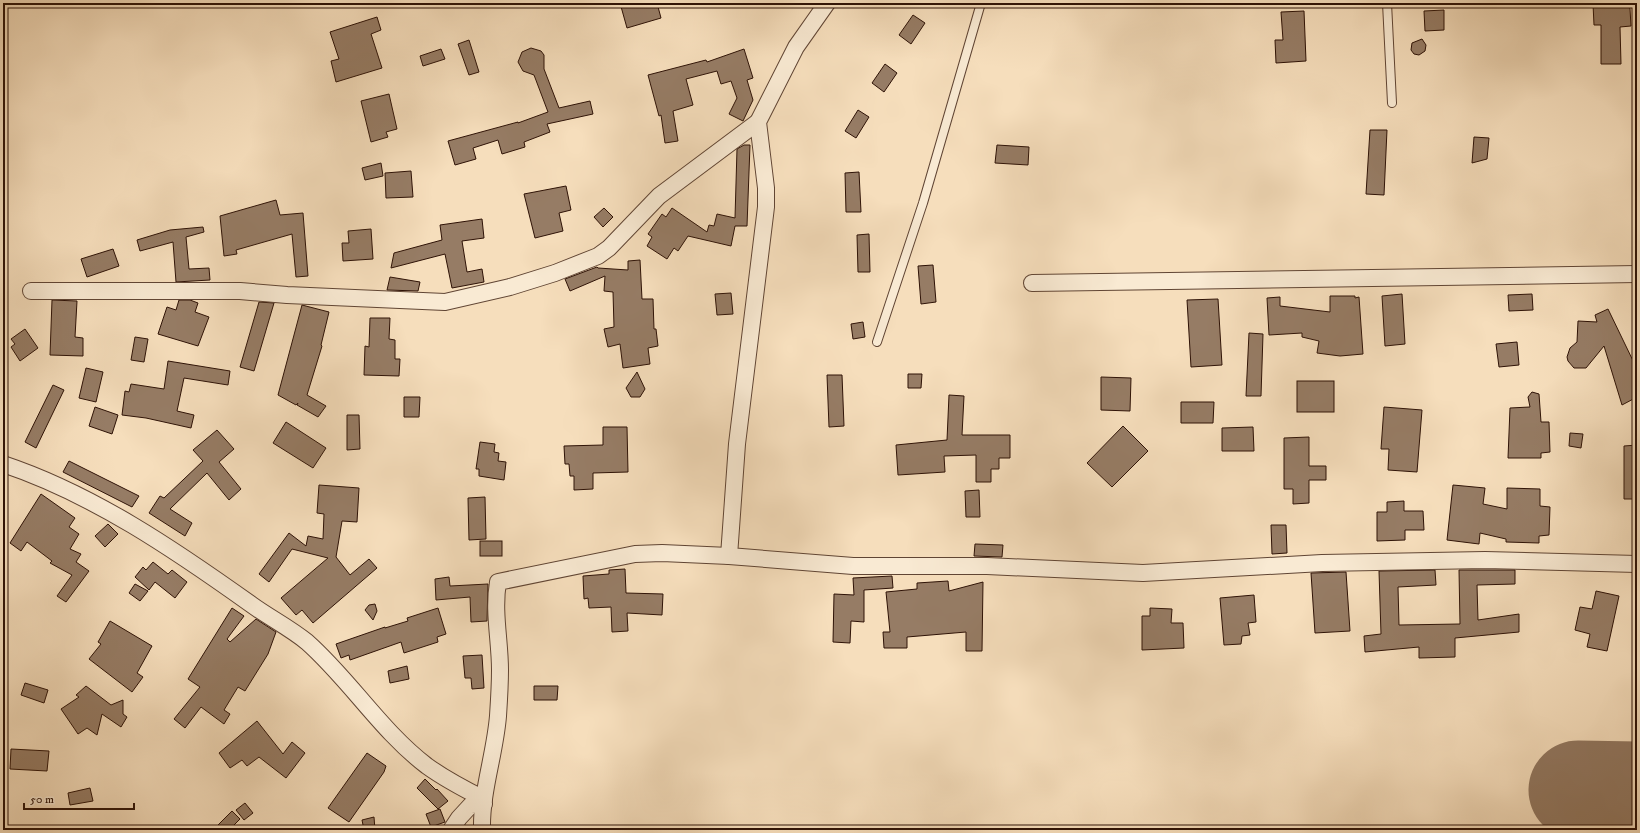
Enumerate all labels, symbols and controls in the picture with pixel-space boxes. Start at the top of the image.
scale bar [24,785,134,811]
text: 50 m [30,792,54,807]

